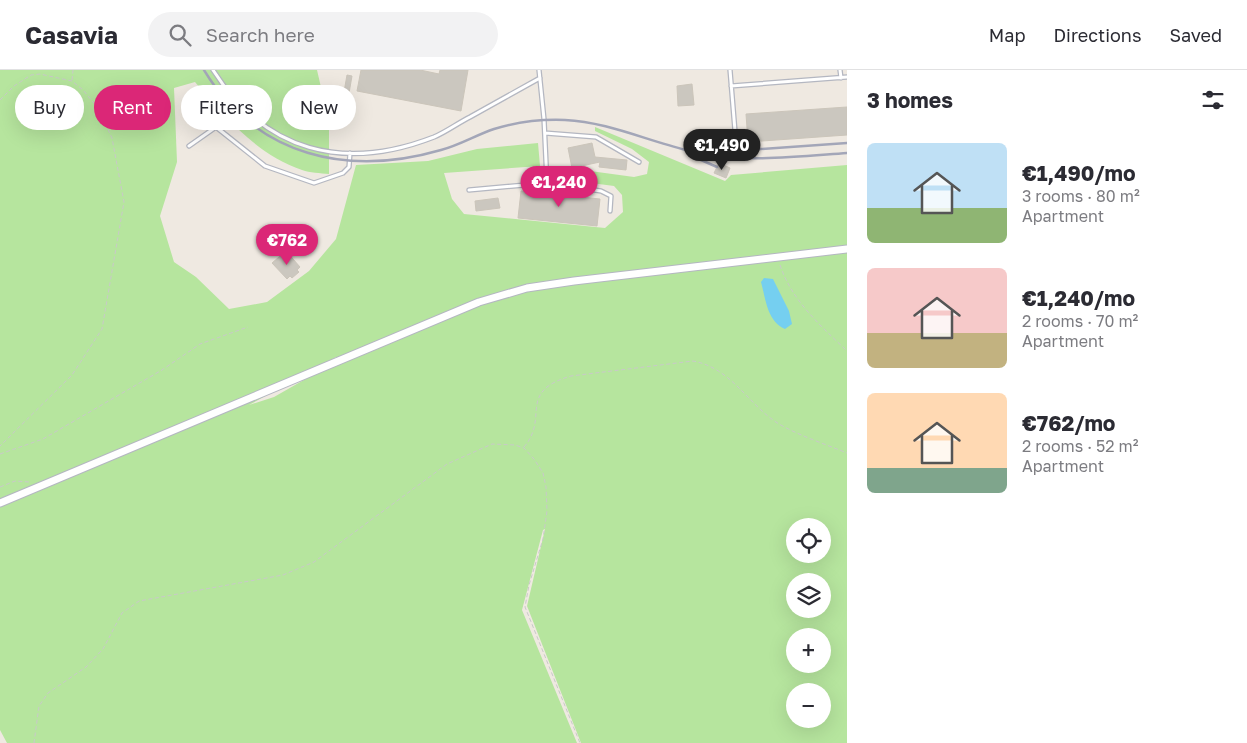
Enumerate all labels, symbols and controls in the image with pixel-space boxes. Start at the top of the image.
search box [148,12,498,57]
text: Casavia [25,20,118,49]
icon: search [166,21,194,49]
text: Search here [206,23,315,46]
text: Map [989,24,1025,46]
text: Directions [1053,24,1141,46]
text: Saved [1169,24,1222,46]
chip: Buy [15,85,84,130]
chip: Rent [94,85,171,130]
chip: Filters [181,85,272,130]
chip: New [282,85,356,130]
icon: filters [1199,86,1227,114]
text: 3 homes [867,87,953,113]
pin: €1,490 [681,128,763,171]
text: €1,490 [694,135,750,155]
text: €1,490/mo [1022,160,1136,186]
icon: home [907,163,967,223]
pin: €1,240 [518,166,600,208]
text: €1,240 [532,172,586,192]
text: 3 rooms · 80 m² [1022,186,1140,206]
text: Apartment [1022,206,1104,226]
pin: €762 [257,224,317,266]
text: €762 [267,230,307,250]
text: €1,240/mo [1022,285,1135,311]
icon: home [907,288,967,348]
text: 2 rooms · 70 m² [1022,311,1138,331]
text: Apartment [1022,331,1104,351]
text: €762/mo [1022,410,1115,436]
icon: home [907,413,967,473]
text: 2 rooms · 52 m² [1022,436,1138,456]
text: Apartment [1022,456,1104,476]
map controls [786,518,831,728]
button: locate [786,518,831,563]
button: layers [786,573,831,618]
button: + [786,628,831,673]
button: − [786,683,831,728]

